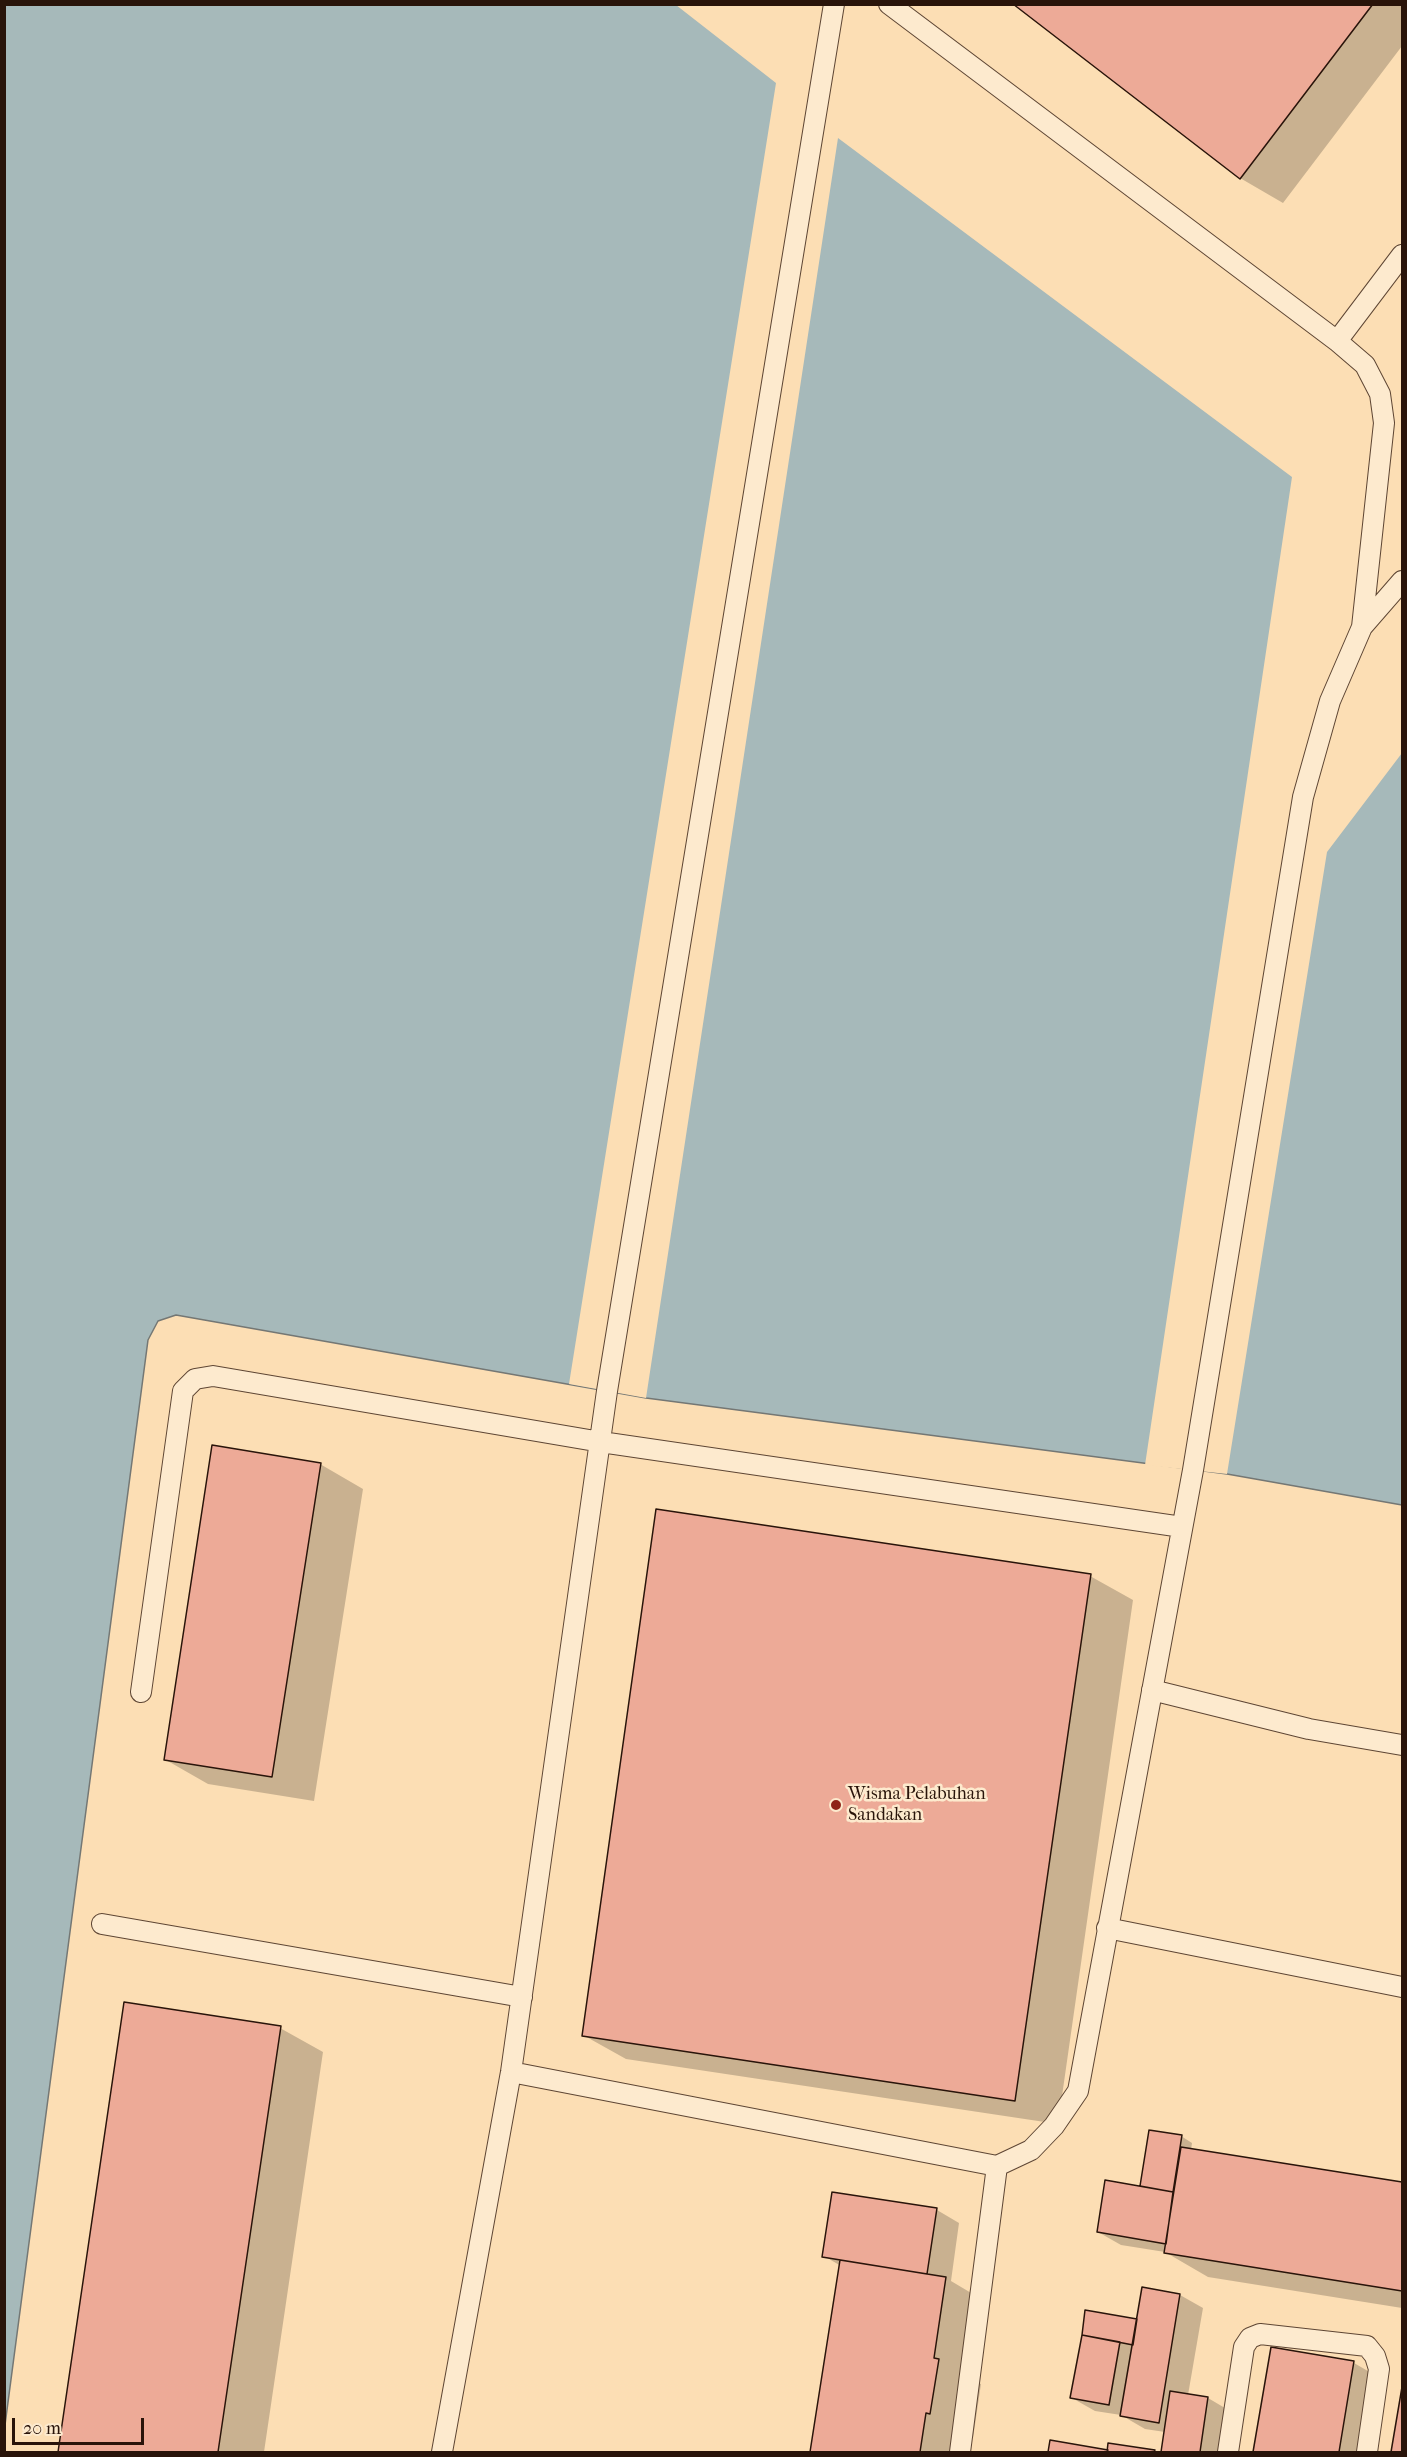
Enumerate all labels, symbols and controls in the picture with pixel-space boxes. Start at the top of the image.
place label: Wisma Pelabuhan Sandakan [848,1784,986,1826]
marker: Wisma Pelabuhan Sandakan [829,1798,843,1812]
scale bar [15,2406,147,2444]
text: 20 m [23,2418,61,2439]

